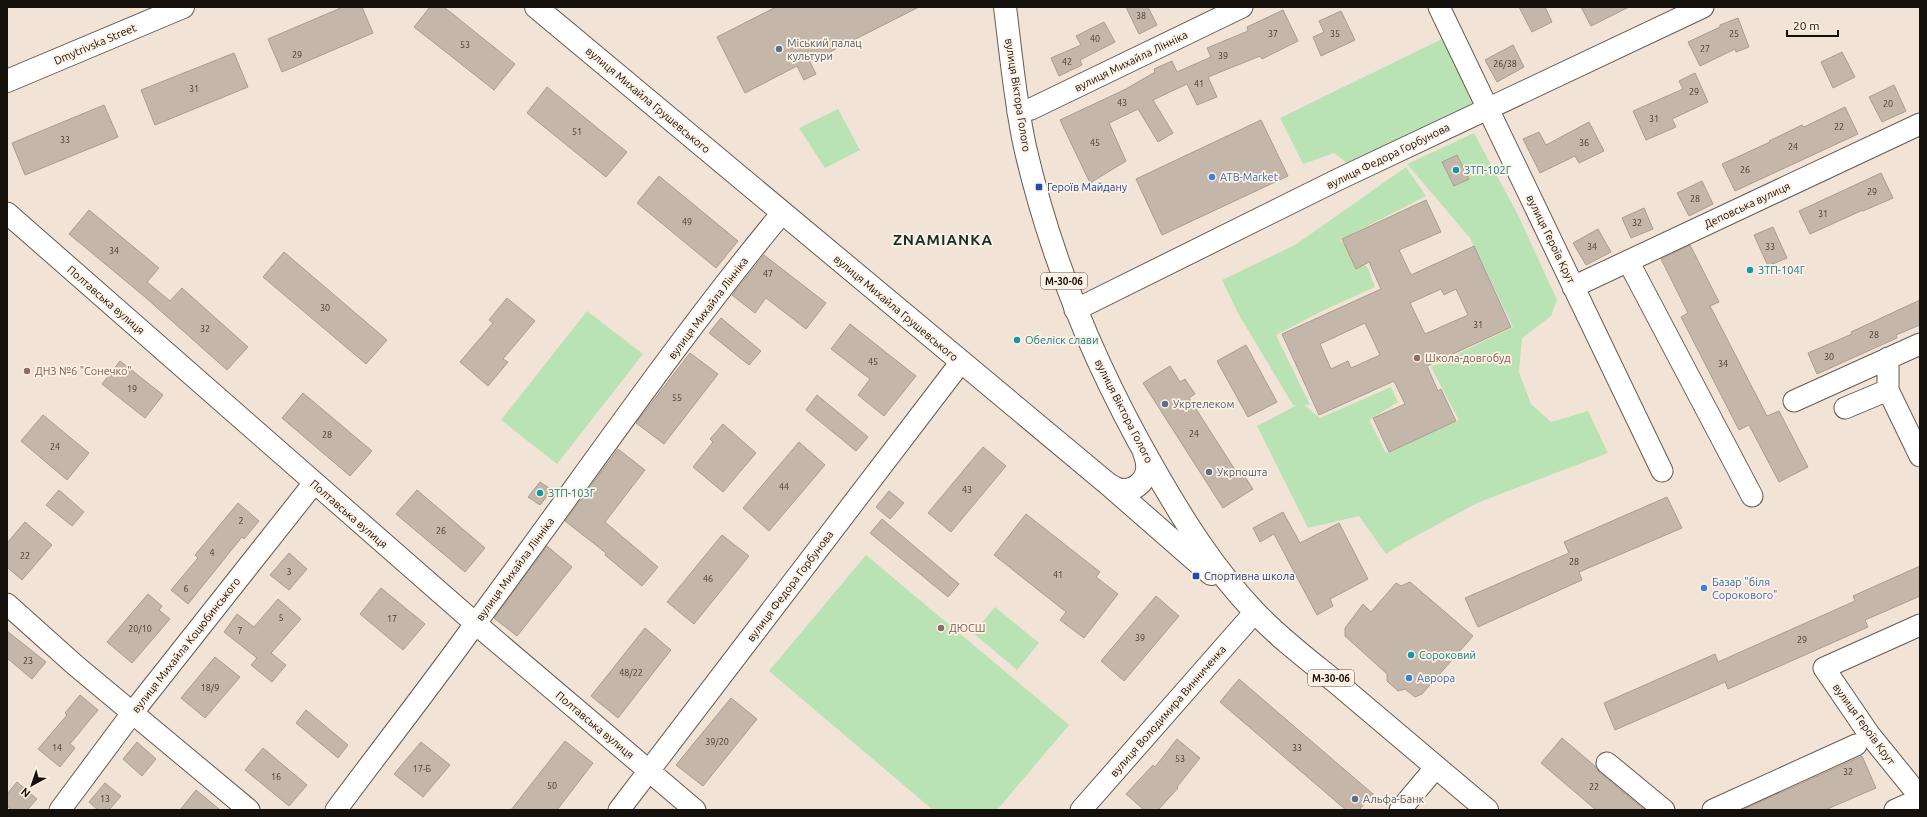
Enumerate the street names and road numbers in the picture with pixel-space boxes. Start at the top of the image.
street label: Dmytrivska Street [52,21,139,67]
street label: вулиця Михайла Лінніка [1072,28,1190,94]
street label: вулиця Віктора Голого [1003,37,1033,153]
street label: вулиця Михайла Грушевського [584,45,712,155]
street label: вулиця Федора Горбунова [1324,121,1452,191]
street label: Деповська вулиця [1702,180,1792,230]
street label: вулиця Героїв Крут [1524,193,1578,285]
street label: вулиця Михайла Грушевського [832,253,960,363]
street label: вулиця Михайла Лінніка [666,255,750,361]
street label: Полтавська вулиця [65,263,147,337]
road number: М-30-06 [1041,273,1087,289]
street label: вулиця Віктора Голого [1093,357,1155,465]
street label: Полтавська вулиця [308,477,390,551]
street label: вулиця Михайла Лінніка [474,515,556,623]
street label: вулиця Федора Горбунова [744,528,836,644]
street label: вулиця Михайла Коцюбинського [129,575,243,715]
street label: вулиця Володимира Винниченка [1108,643,1228,779]
road number: М-30-06 [1308,670,1354,686]
street label: вулиця Героїв Крут [1831,681,1897,767]
street label: Полтавська вулиця [554,689,636,761]

